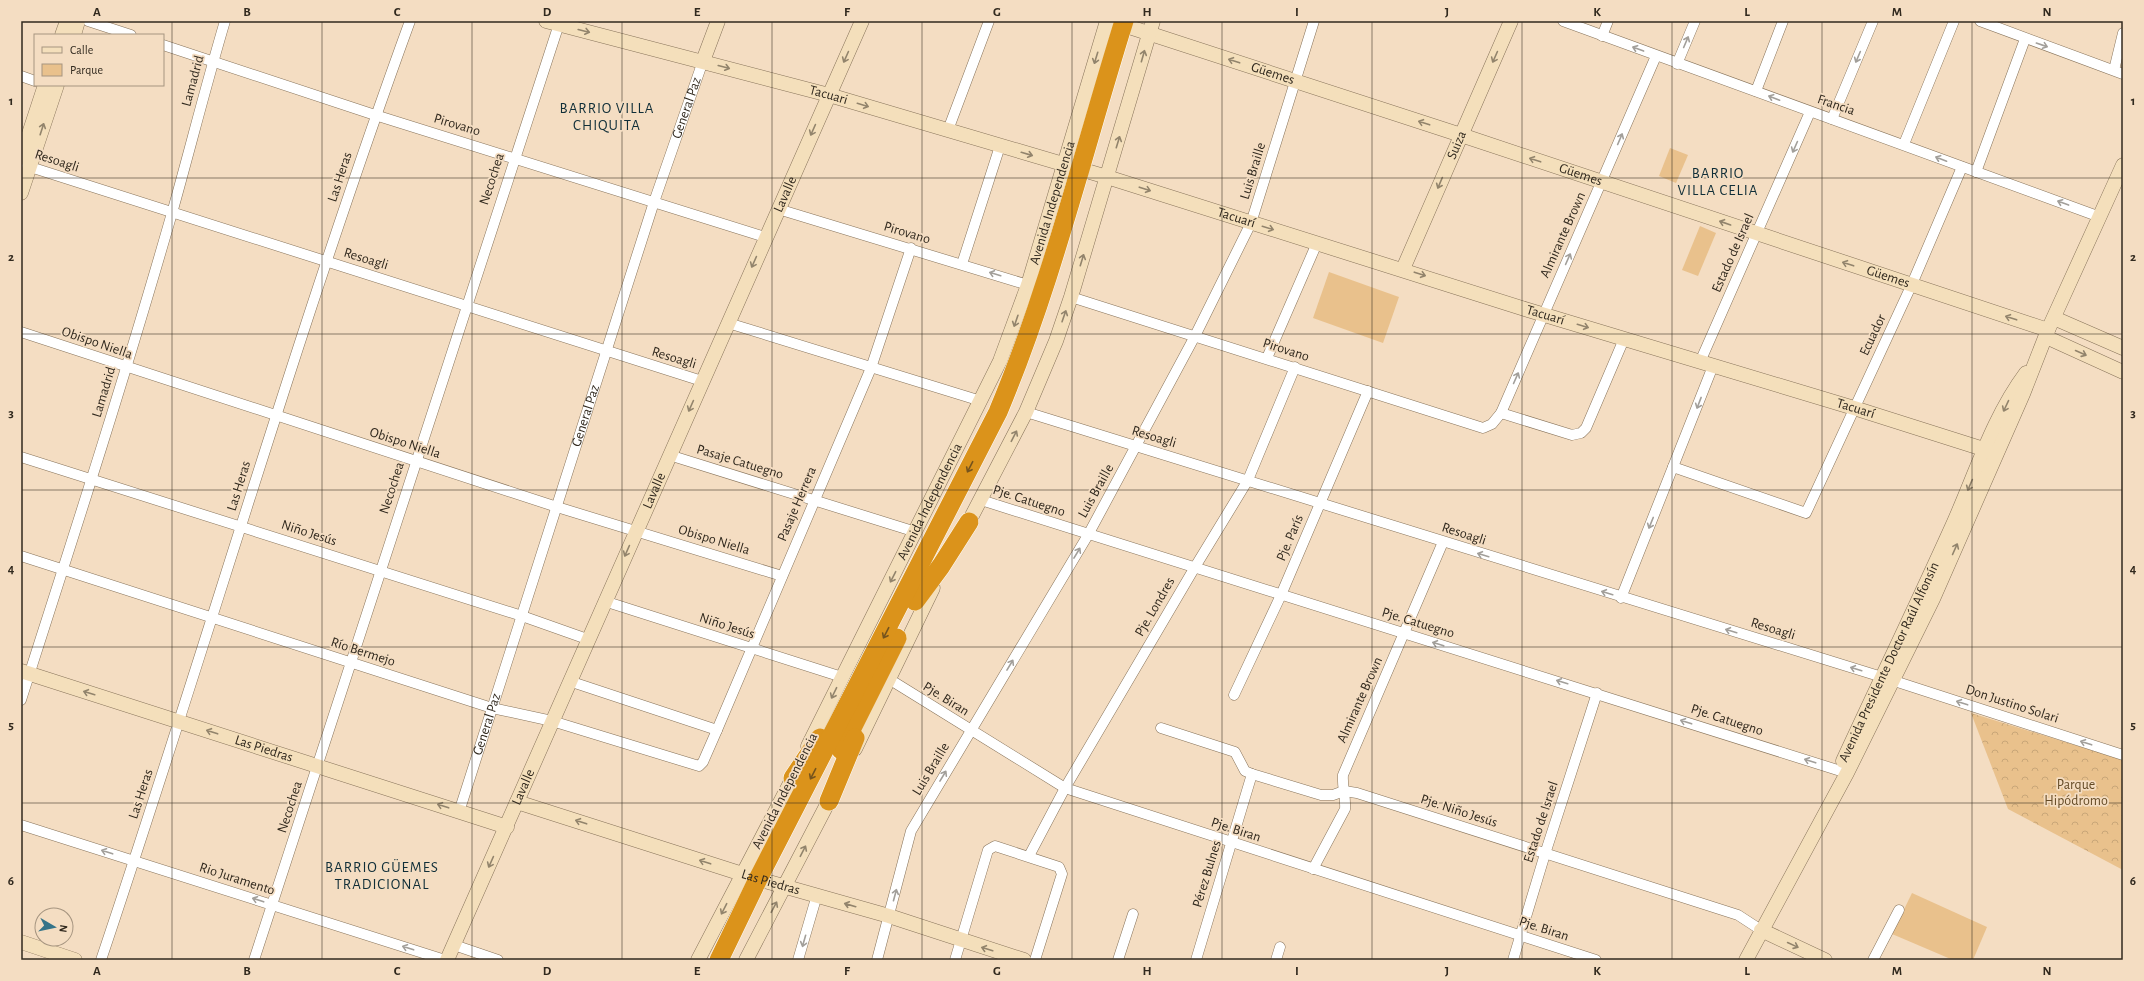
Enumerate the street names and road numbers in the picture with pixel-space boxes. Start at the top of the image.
street label: Lamadrid [179,54,207,108]
street label: Güemes [1249,60,1296,87]
street label: General Paz [670,75,704,141]
street label: Tacuari [808,83,849,107]
street label: Francia [1815,92,1857,118]
street label: Pirovano [432,111,482,139]
street label: Suiza [1445,128,1469,161]
street label: Avenida Independencia [1027,139,1078,266]
street label: Luis Braille [1238,141,1268,201]
street label: Resoagli [33,147,81,175]
street label: Las Heras [325,150,355,204]
street label: Necochea [477,151,507,207]
street label: Güemes [1557,161,1604,188]
street label: Lavalle [771,174,799,215]
street label: Almirante Brown [1538,190,1588,280]
street label: Tacuarí [1216,205,1258,231]
street label: Estado de Israel [1709,211,1757,295]
street label: Pirovano [882,219,932,247]
street label: Resoagli [342,246,390,272]
street label: Güemes [1865,263,1911,291]
street label: Tacuarí [1525,303,1567,328]
street label: Ecuador [1857,312,1889,358]
street label: Obispo Niella [60,324,135,362]
street label: Pirovano [1261,336,1311,364]
street label: Resoagli [650,345,698,371]
street label: Lamadrid [90,365,118,419]
street label: General Paz [569,383,602,448]
street label: Tacuarí [1835,396,1877,421]
street label: Resoagli [1130,424,1178,450]
street label: Obispo Niella [368,425,443,461]
street label: Avenida Independencia [895,441,965,562]
street label: Pasaje Catuegno [695,442,785,482]
street label: Las Heras [225,459,253,513]
street label: Necochea [377,460,407,516]
street label: Luis Braille [1076,462,1116,520]
street label: Pasaje Herrera [775,464,819,543]
street label: Lavalle [640,471,668,511]
street label: Pje. Catuegno [991,483,1067,519]
street label: Pje. París [1274,513,1306,563]
street label: Niño Jesús [280,517,338,549]
street label: Resoagli [1440,520,1488,548]
street label: Obispo Niella [677,523,752,558]
street label: Avenida Presidente Doctor Raúl Alfonsín [1836,560,1942,764]
street label: Pje. Londres [1133,575,1177,639]
street label: Pje. Catuegno [1380,605,1456,641]
street label: Niño Jesús [698,610,756,642]
street label: Resoagli [1749,616,1797,642]
street label: Río Bermejo [329,635,397,669]
street label: Almirante Brown [1335,655,1385,745]
street label: Pje. Biran [921,679,971,719]
street label: Don Justino Solari [1964,682,2060,726]
street label: General Paz [471,691,504,757]
street label: Pje. Catuegno [1689,702,1765,738]
street label: Avenida Independencia [750,730,821,851]
street label: Las Piedras [233,733,295,765]
street label: Luis Braille [910,740,952,798]
street label: Las Heras [126,767,156,821]
street label: Lavalle [509,767,537,807]
street label: Necochea [275,779,305,835]
street label: Estado de Israel [1521,780,1561,864]
street label: Pje. Niño Jesús [1419,792,1499,830]
street label: Pje. Biran [1209,815,1263,845]
street label: Pérez Bulnes [1190,839,1224,909]
street label: Rio Juramento [198,860,277,898]
street label: Las Piedras [740,867,801,897]
street label: Pje. Biran [1517,914,1571,944]

